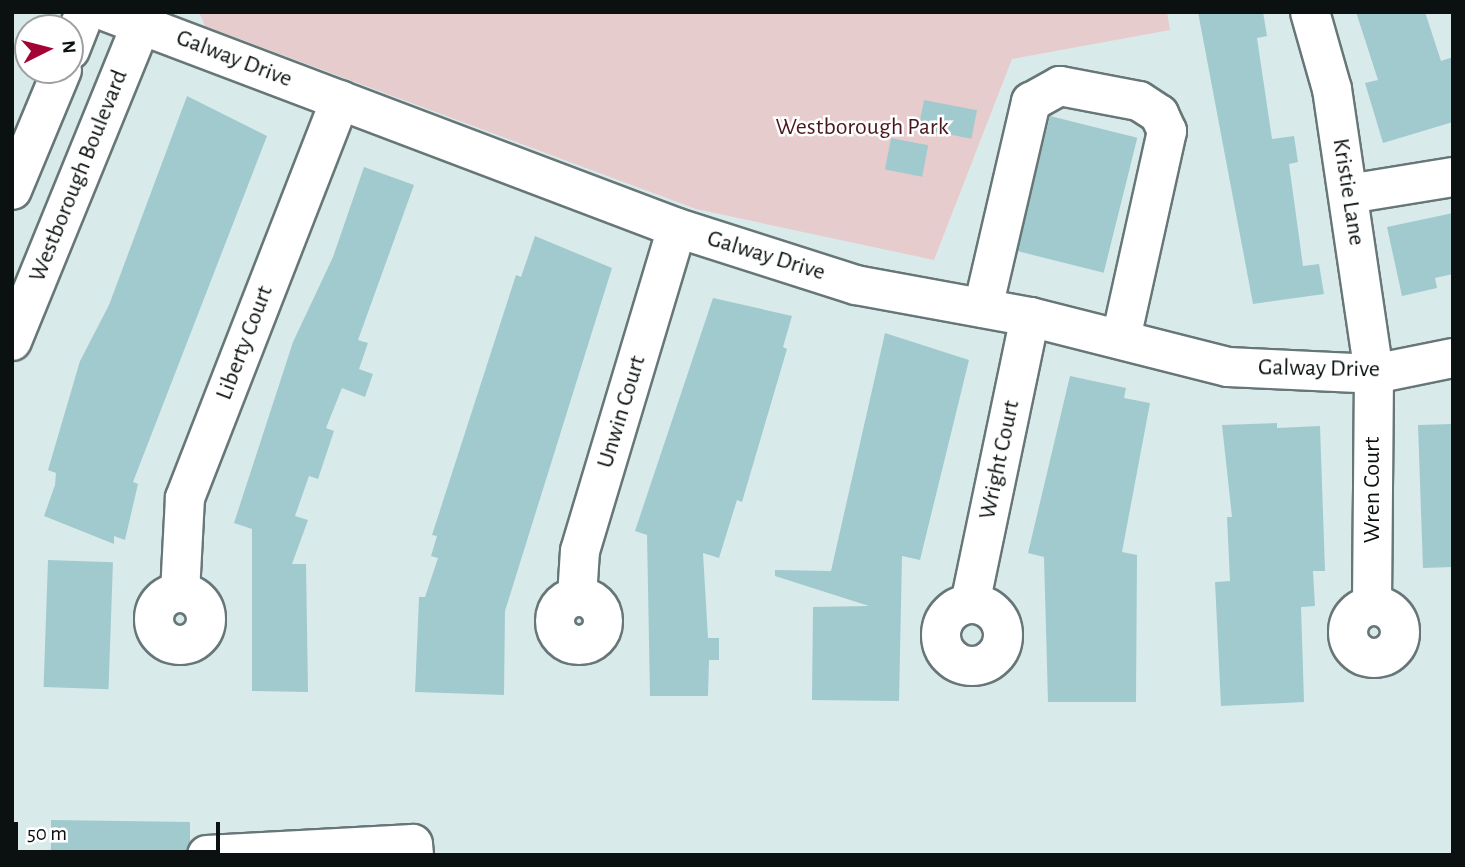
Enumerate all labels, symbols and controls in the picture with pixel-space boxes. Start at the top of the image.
north arrow [14,14,84,84]
street label: Galway Drive [172,24,296,94]
text: N [58,39,79,55]
street label: Westborough Boulevard [23,66,135,286]
park label: Westborough Park [775,114,949,142]
street label: Kristie Lane [1325,136,1371,248]
street label: Galway Drive [704,224,828,288]
street label: Liberty Court [210,282,280,404]
street label: Unwin Court [591,352,653,472]
street label: Galway Drive [1258,354,1380,384]
street label: Wright Court [973,398,1027,522]
street label: Wren Court [1359,437,1387,543]
scale bar [18,808,224,852]
text: 50 m [27,823,67,844]

